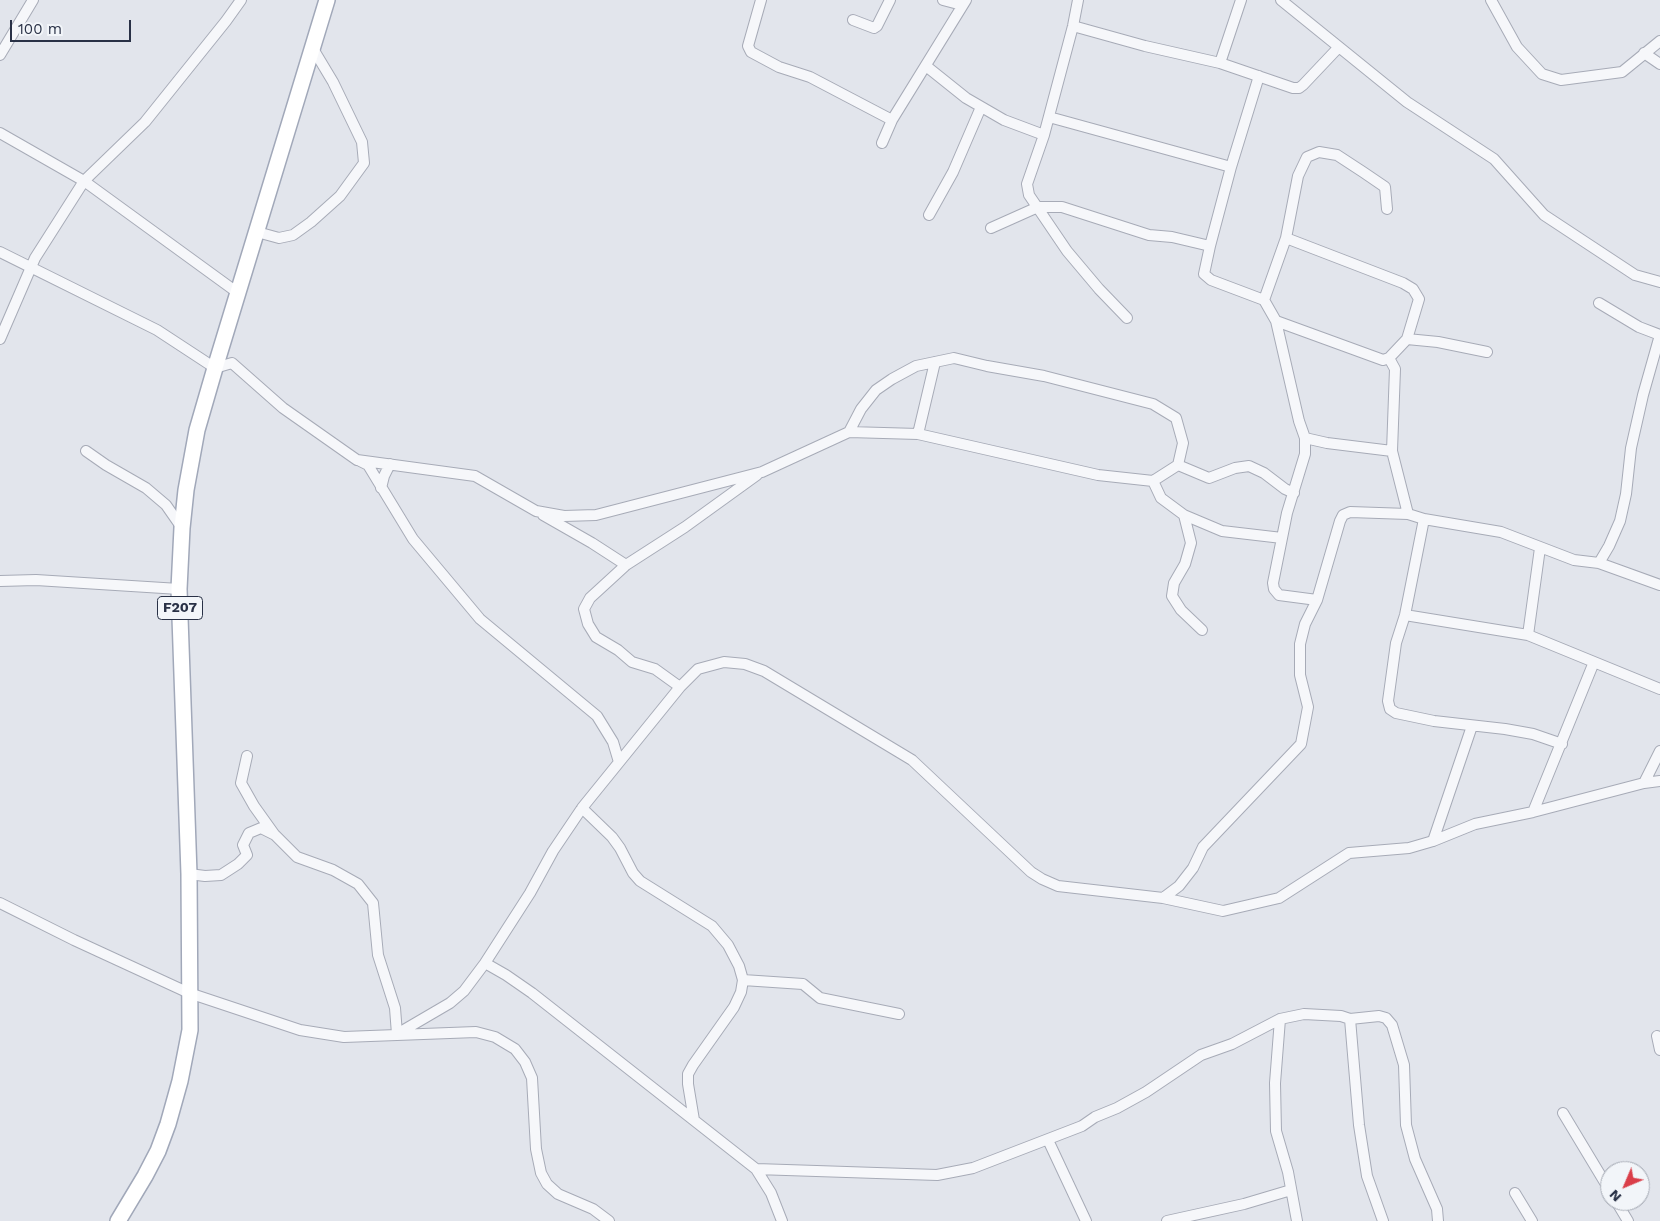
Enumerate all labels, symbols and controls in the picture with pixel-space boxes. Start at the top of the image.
scale bar [12,10,134,42]
text: 100 m [18,20,62,38]
road number: F207 [158,596,202,620]
north arrow [1600,1161,1650,1211]
text: N [1606,1187,1624,1205]

